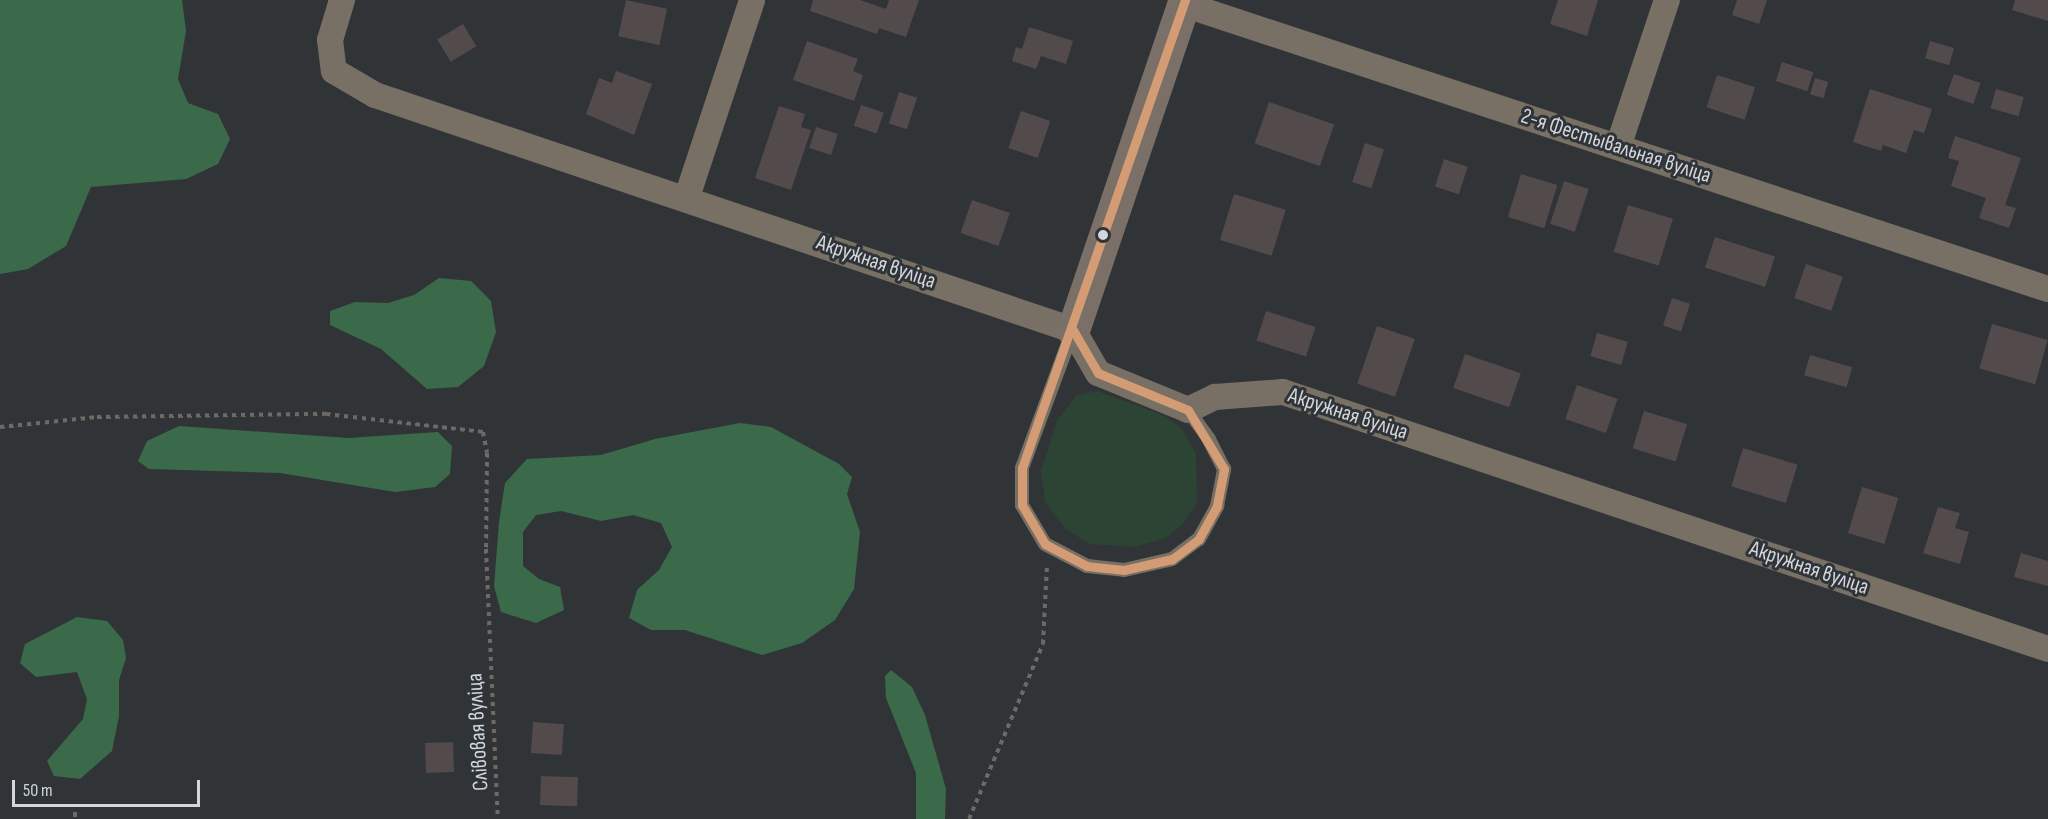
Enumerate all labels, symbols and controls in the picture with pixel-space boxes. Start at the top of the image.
street label: 2-я Фестывальная вуліца [1518,103,1714,189]
street label: Акружная вуліца [813,229,939,295]
unlabelled marker [1097,229,1109,241]
street label: Акружная вуліца [1285,382,1411,446]
street label: Акружная вуліца [1746,535,1872,601]
street label: Слівовая вуліца [462,673,494,791]
scale bar [15,768,202,806]
text: 50 m [23,780,53,801]

